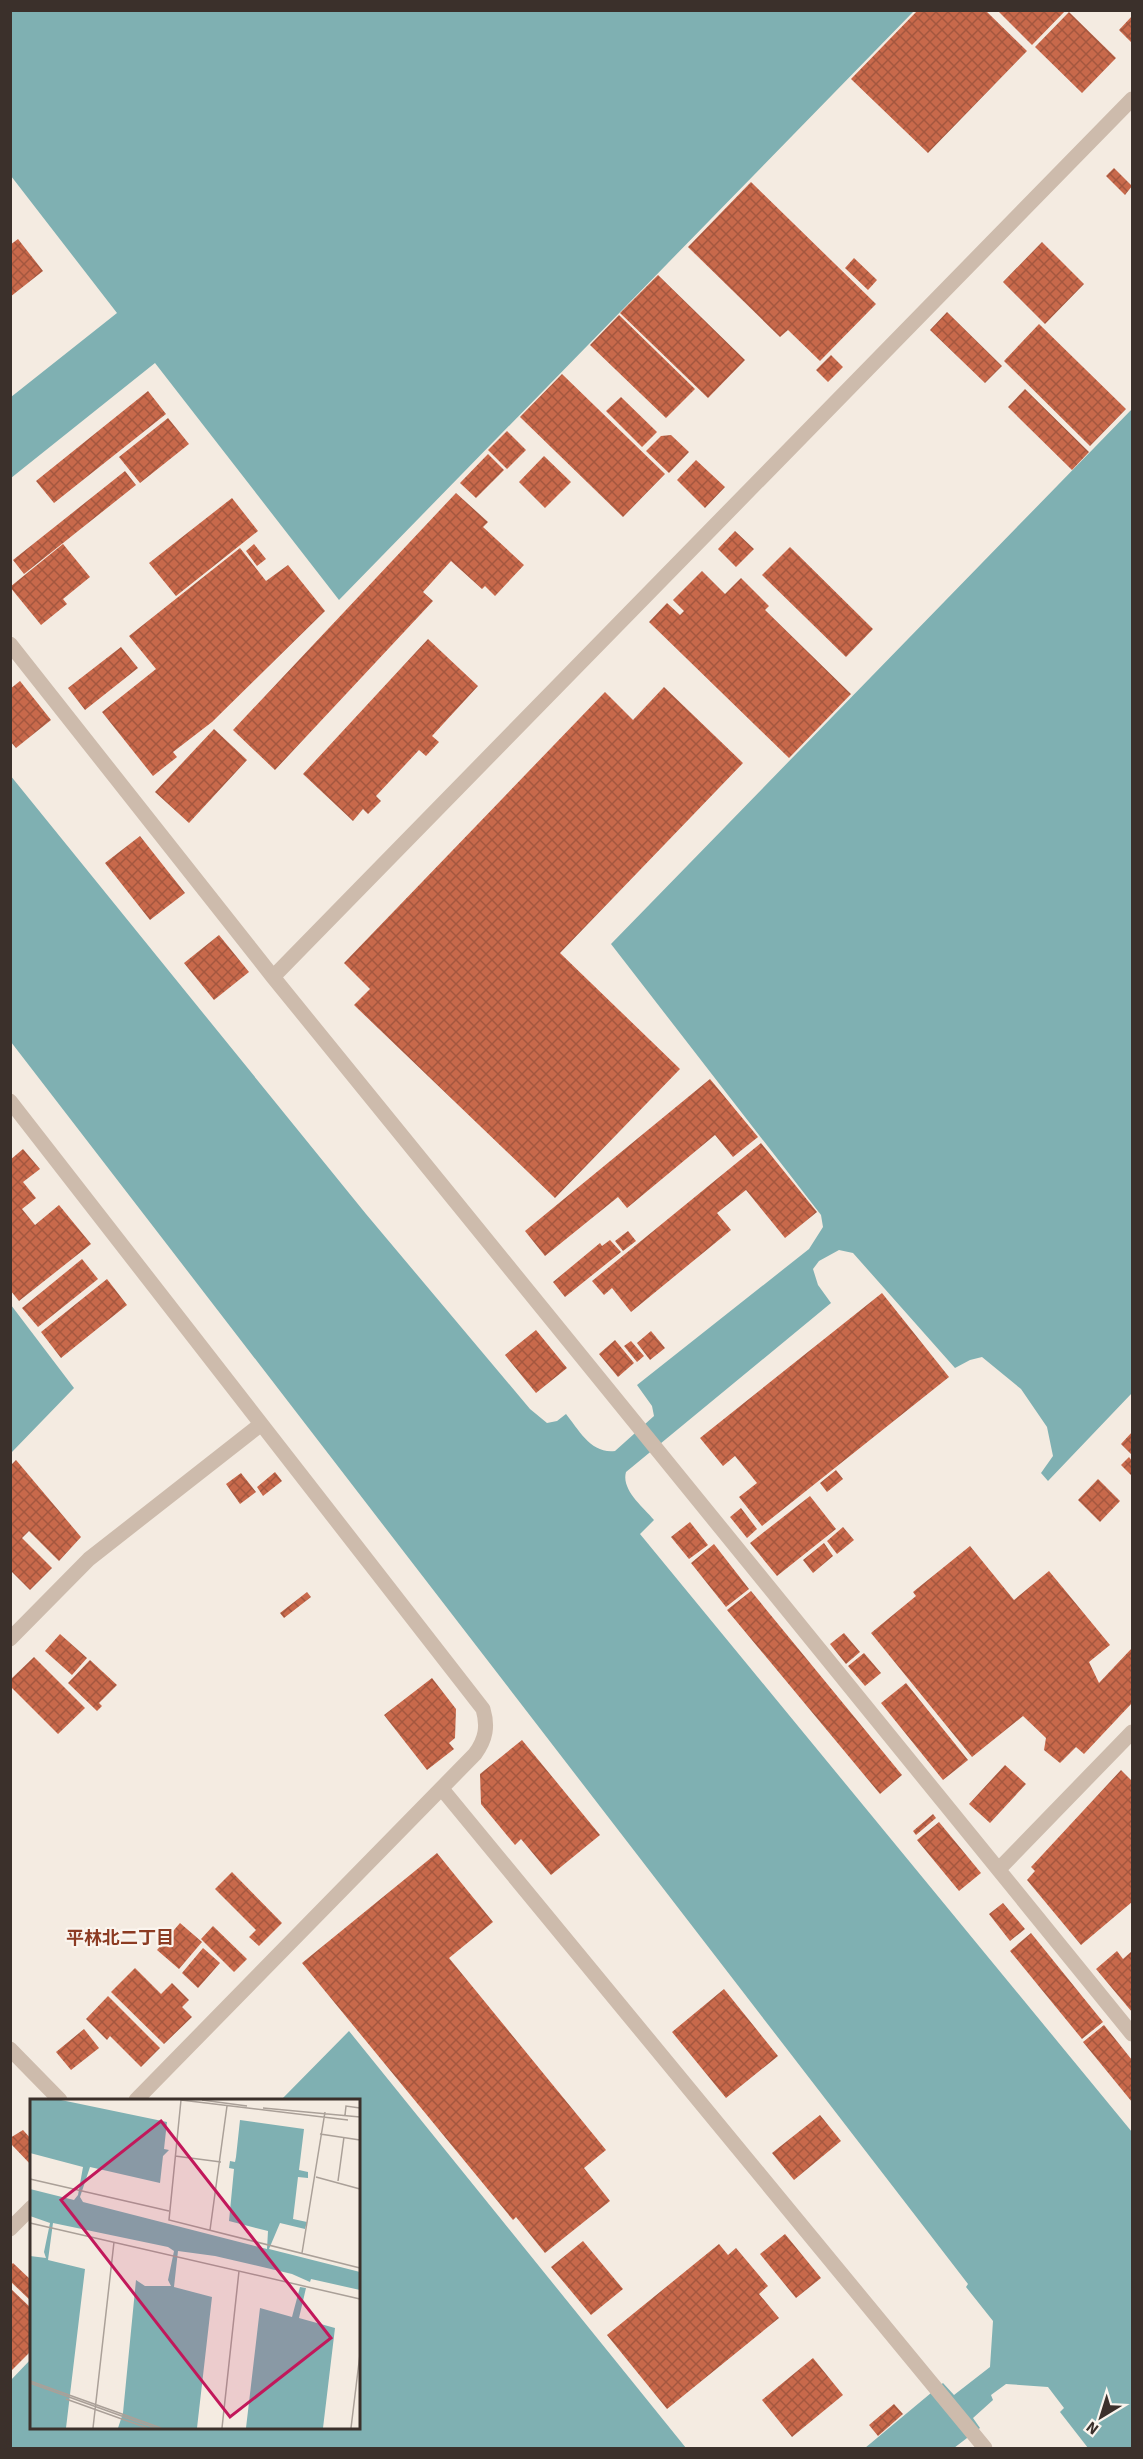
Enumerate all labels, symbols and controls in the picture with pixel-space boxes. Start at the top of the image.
district label: 平林北二丁目 [66,1926,174,1951]
inset map [30,2099,360,2429]
north arrow [1071,2387,1131,2447]
text: N [1081,2416,1103,2440]

